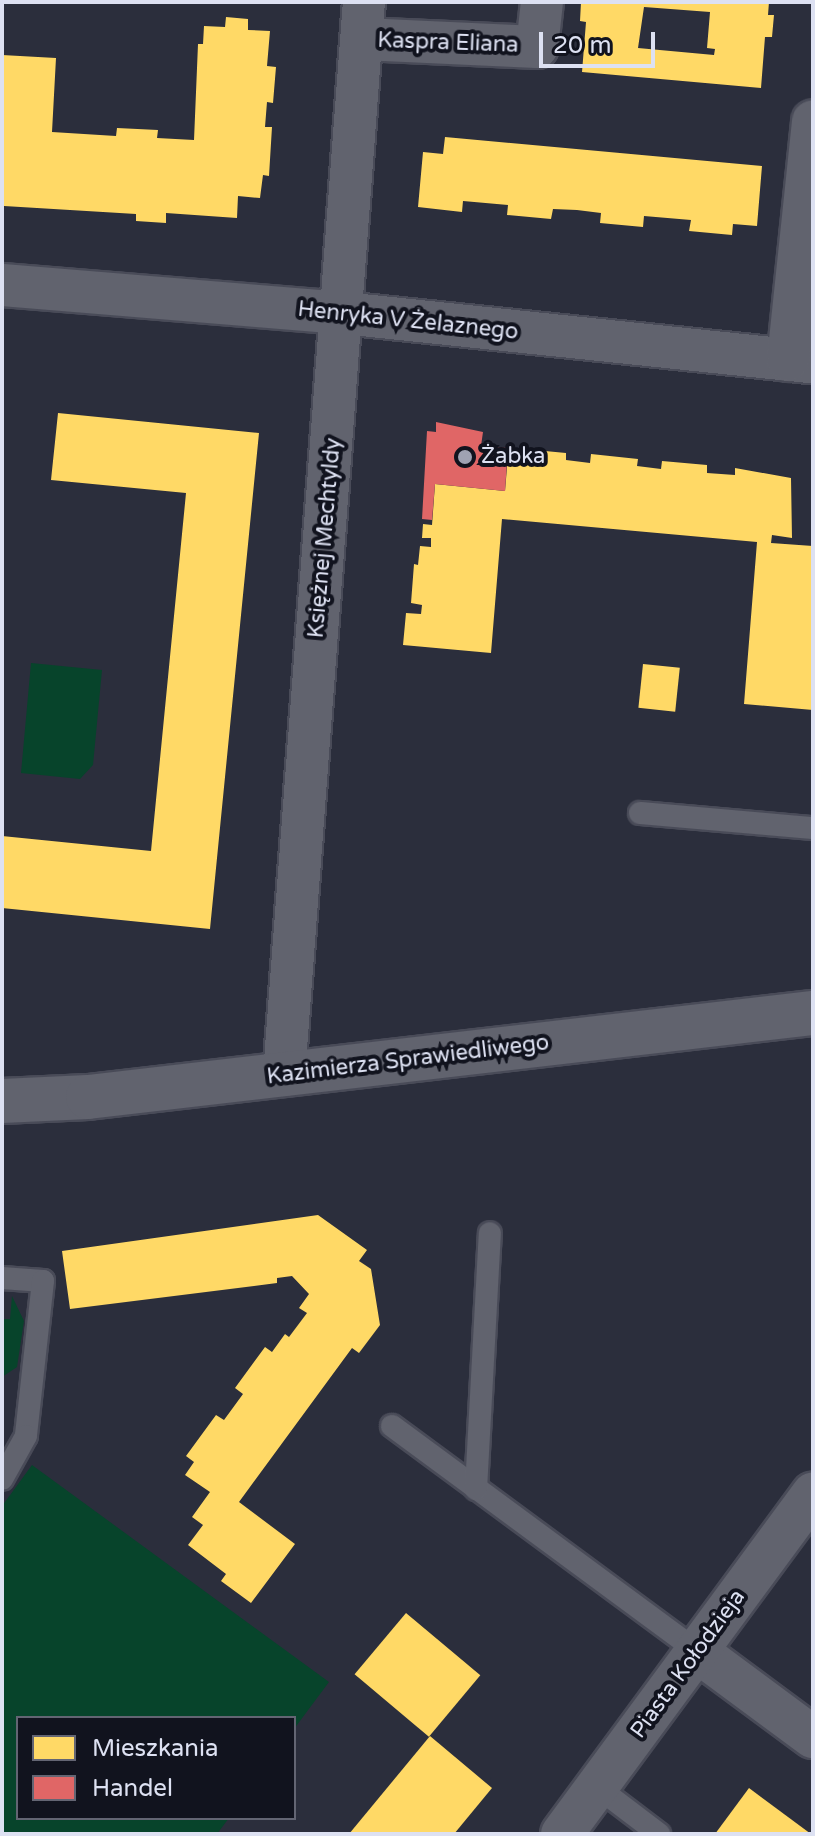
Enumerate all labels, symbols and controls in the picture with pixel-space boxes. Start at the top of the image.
scale bar [543,16,659,66]
street label: Kaspra Eliana [377,27,519,59]
text: 20 m [553,31,611,60]
street label: Henryka V Żelaznego [296,296,520,346]
street label: Księżnej Mechtyldy [303,437,347,639]
place label: Żabka [481,444,545,470]
marker: Żabka [456,448,474,466]
street label: Kazimierza Sprawiedliwego [265,1030,551,1090]
street label: Piasta Kołodzieja [625,1585,751,1743]
legend [16,1716,296,1820]
text: Mieszkania [92,1734,218,1763]
text: Handel [92,1774,173,1803]

